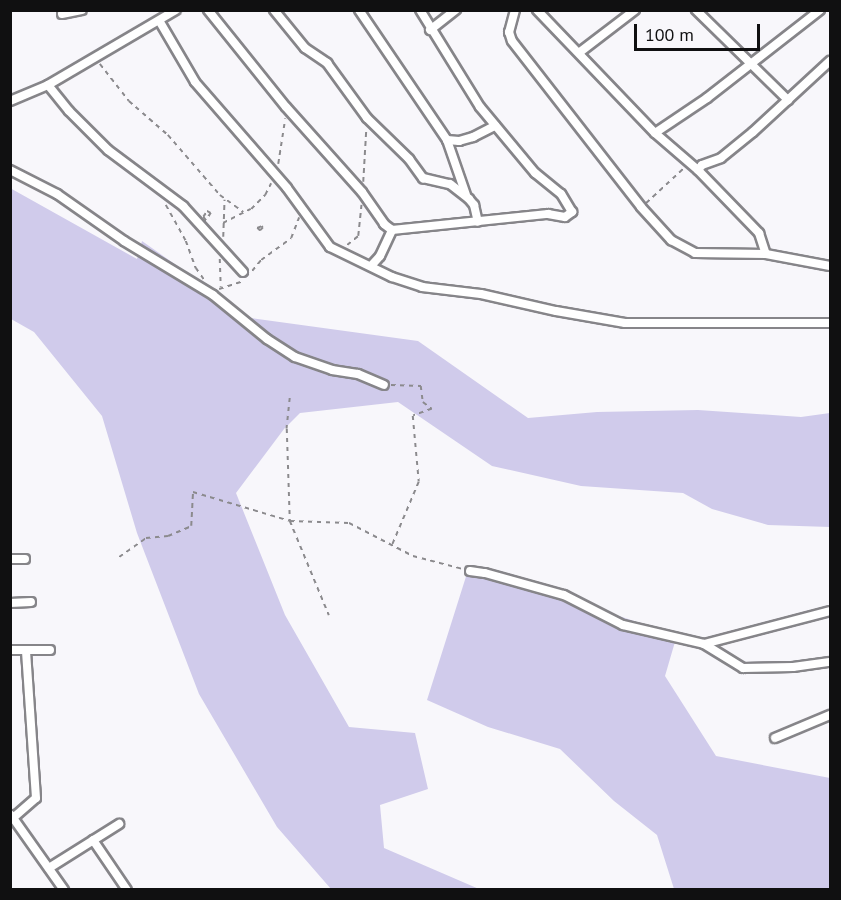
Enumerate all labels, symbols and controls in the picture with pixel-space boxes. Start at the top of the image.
scale bar [637,12,763,50]
text: 100 m [645,23,694,46]

